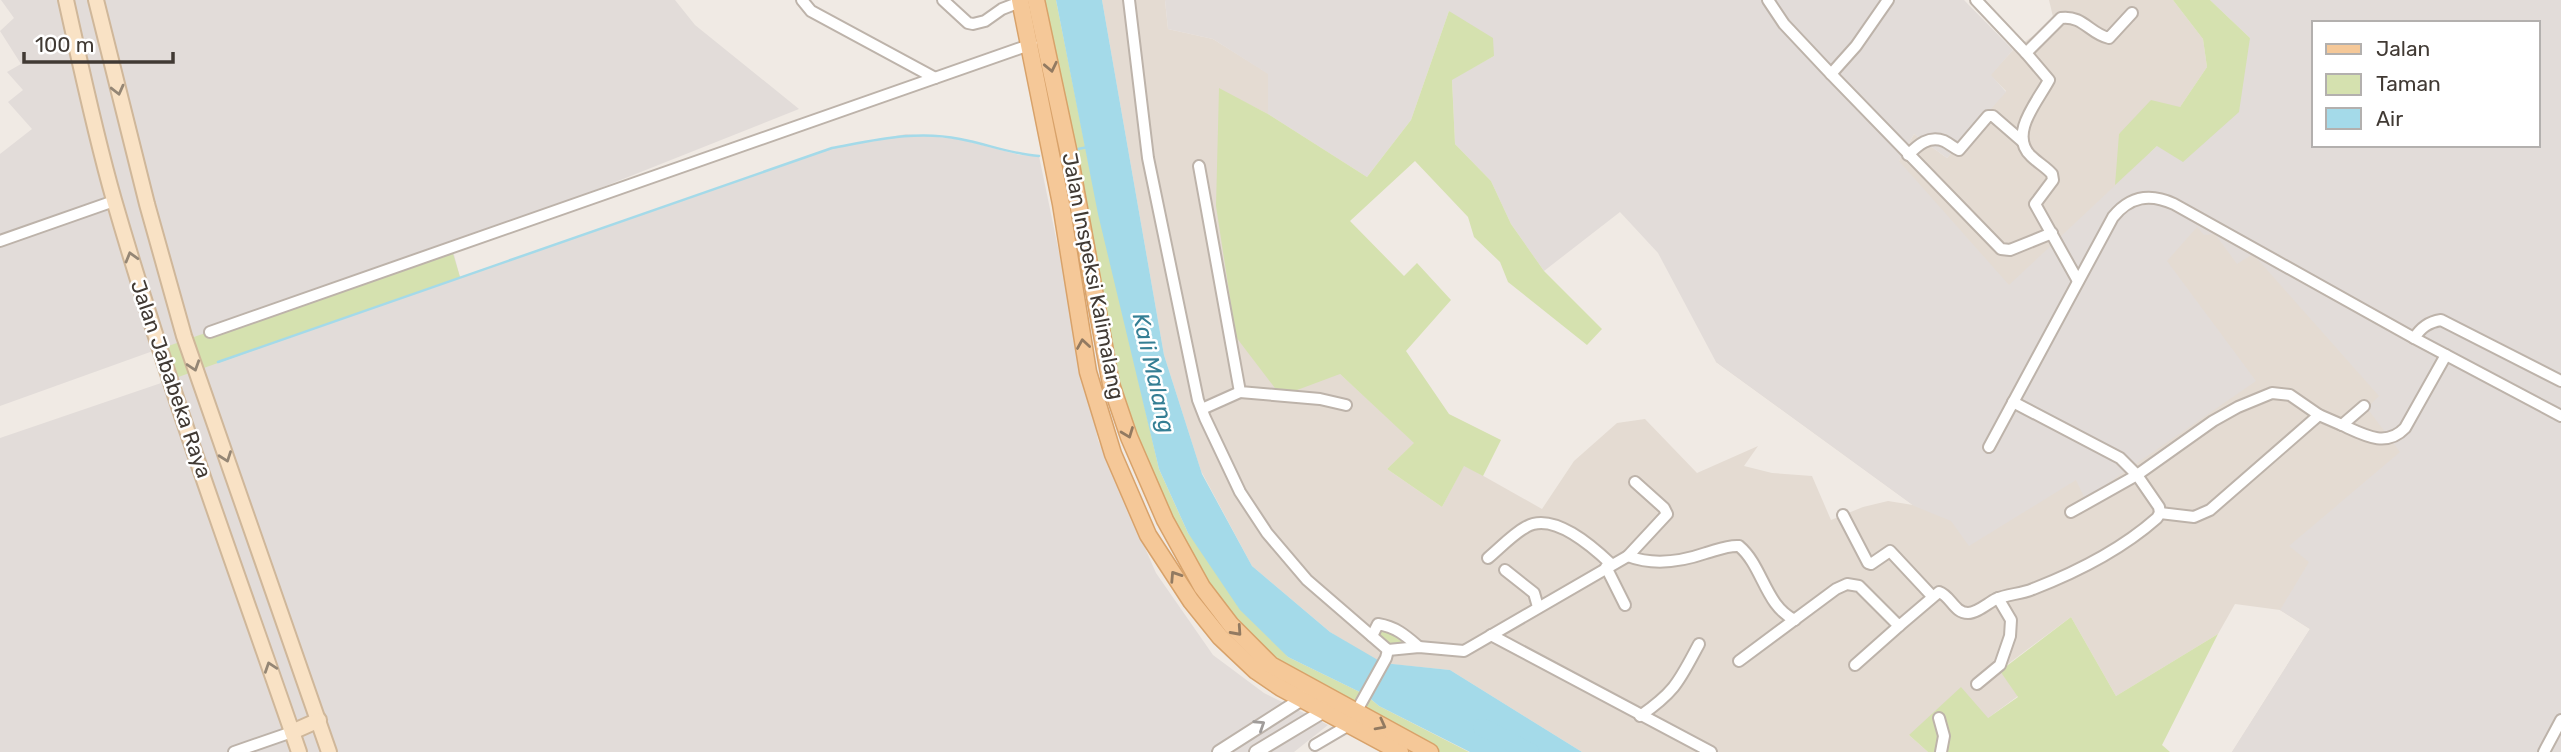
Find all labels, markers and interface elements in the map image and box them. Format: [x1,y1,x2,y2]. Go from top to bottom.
scale bar [24,21,173,65]
legend [2312,21,2540,147]
text: 100 m [35,32,94,57]
text: Jalan [2376,36,2430,61]
one-way arrow [1042,61,1057,73]
text: Taman [2376,71,2441,96]
one-way arrow [110,84,124,96]
text: Air [2376,106,2403,131]
street label: Jalan Inspeksi Kalimalang [1057,150,1130,401]
one-way arrow [124,251,139,263]
street label: Jalan Jababeka Raya [126,277,217,481]
water label: Kali Malang [1127,310,1181,436]
one-way arrow [1076,338,1091,350]
one-way arrow [186,359,200,371]
one-way arrow [1120,426,1134,438]
one-way arrow [218,451,232,463]
one-way arrow [1170,571,1183,584]
one-way arrow [1229,623,1241,636]
one-way arrow [264,662,278,674]
one-way arrow [1373,717,1386,731]
one-way arrow [1253,721,1266,734]

